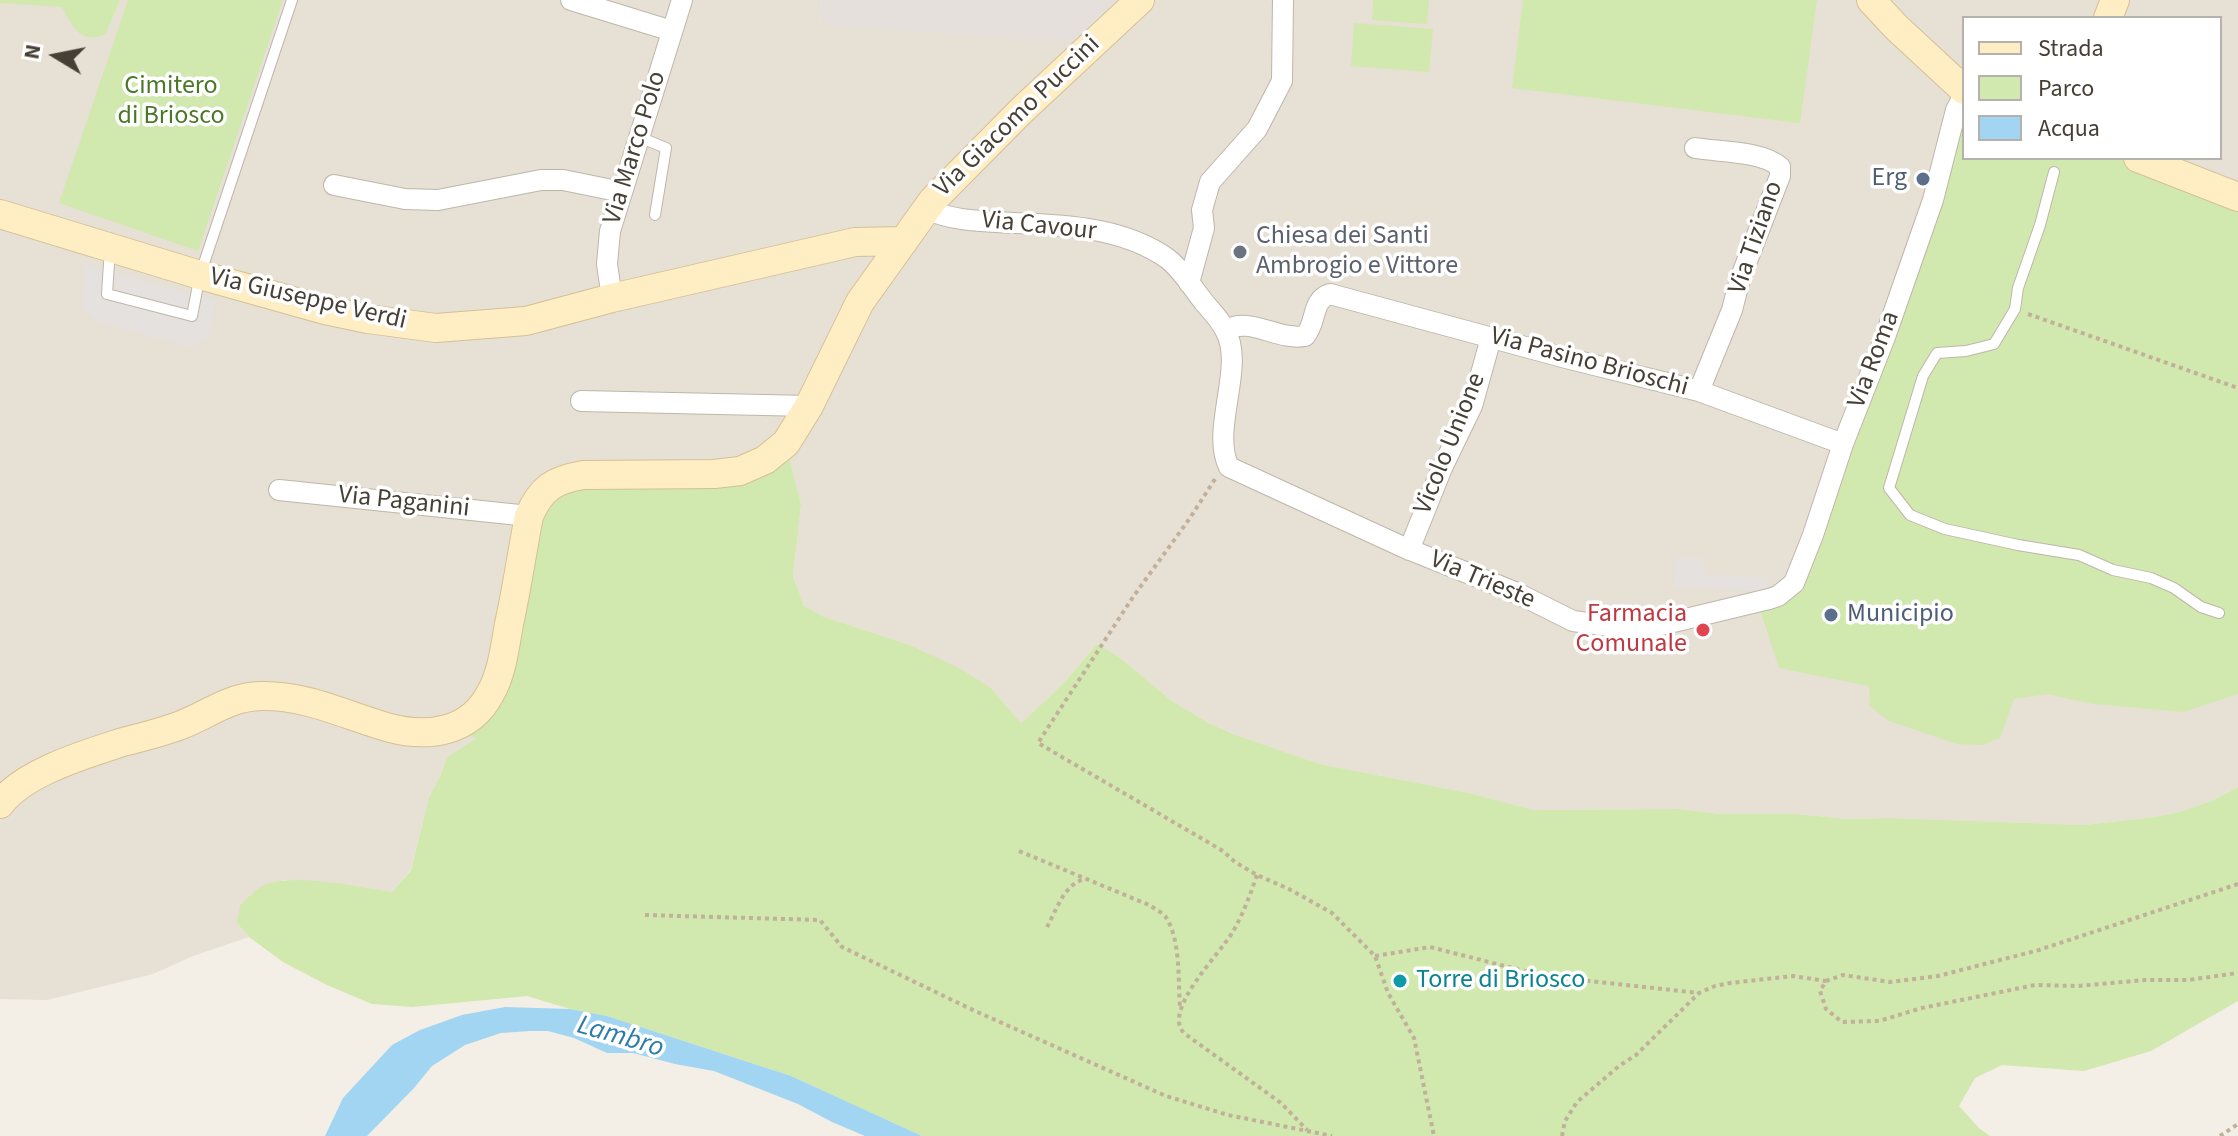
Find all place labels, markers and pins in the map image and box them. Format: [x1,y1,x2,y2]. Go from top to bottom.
place label: Erg [1871,163,1907,195]
marker: Erg [1914,170,1932,188]
place label: Chiesa dei Santi Ambrogio e Vittore [1256,221,1458,282]
marker: Chiesa dei Santi Ambrogio e Vittore [1231,243,1249,261]
place label: Farmacia Comunale [1576,599,1687,660]
place label: Municipio [1847,599,1954,631]
marker: Municipio [1822,606,1840,624]
marker: Farmacia Comunale [1694,621,1712,639]
place label: Torre di Briosco [1416,965,1585,997]
marker: Torre di Briosco [1391,972,1409,990]

